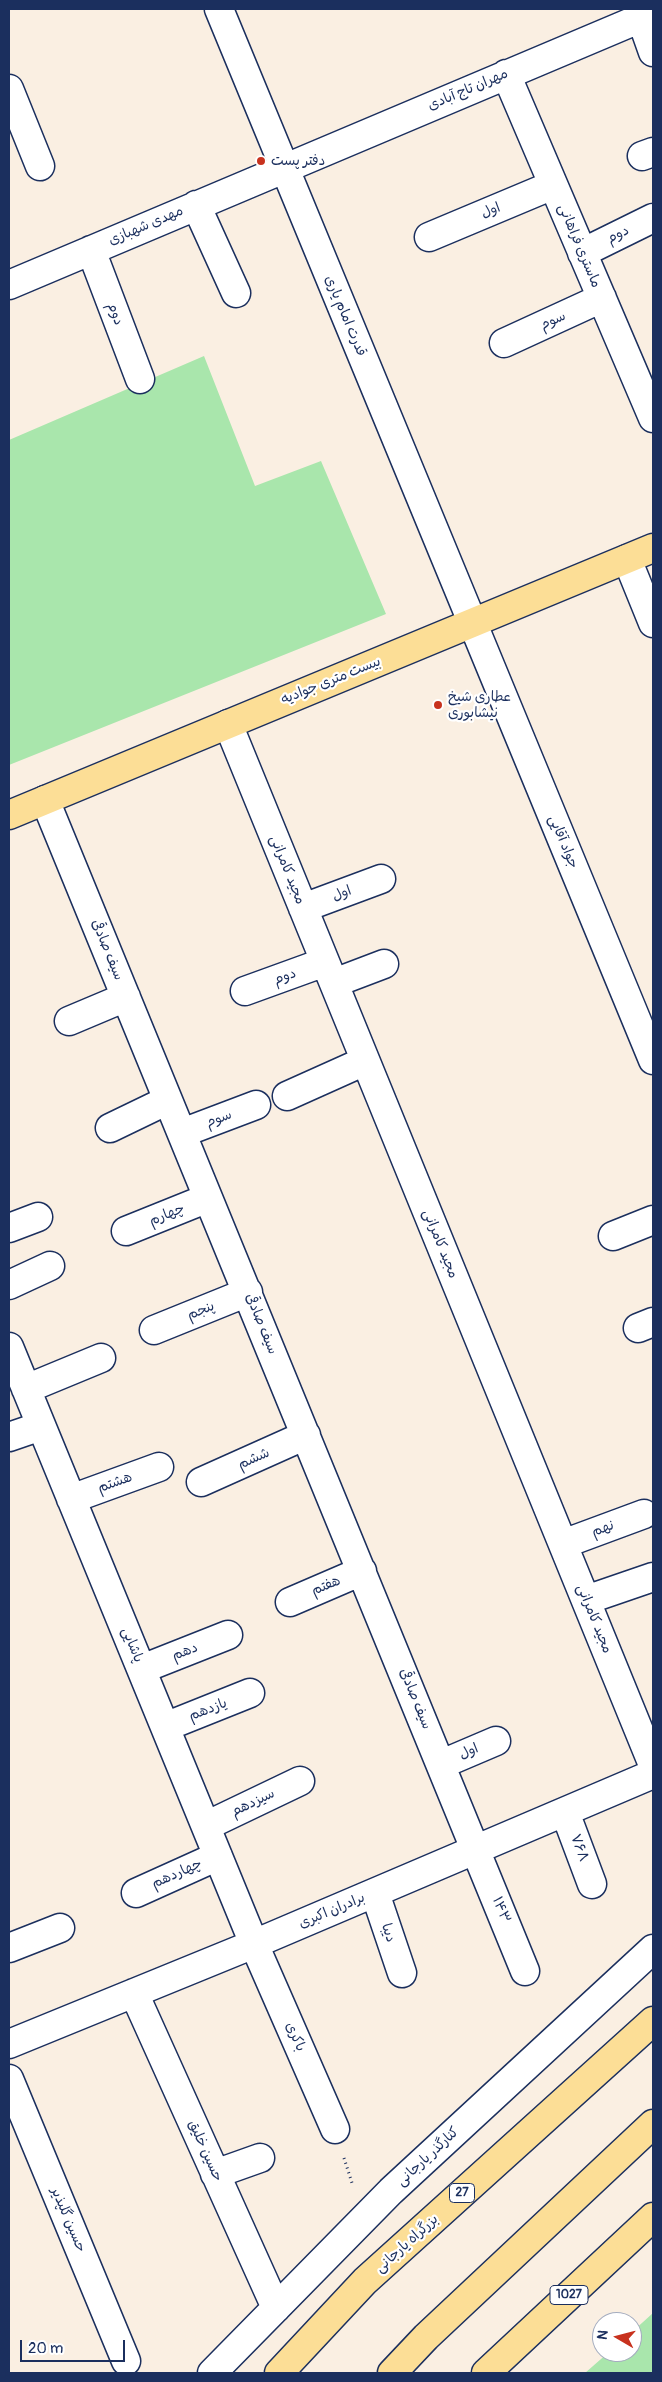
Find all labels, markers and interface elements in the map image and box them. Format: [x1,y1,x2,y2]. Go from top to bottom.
street label: مهران تاج آبادی [425,66,511,114]
place label: دفتر پست [271,153,325,169]
marker: دفتر پست [255,155,267,167]
street label: اول [479,200,503,222]
street label: ماستری فراهانی [554,202,604,290]
street label: مهدی شهبازی [106,203,186,249]
street label: دوم [604,222,632,248]
street label: قدرت امام یاری [320,273,370,359]
street label: دوم [103,300,127,328]
street label: سوم [537,308,569,334]
street label: بیست متری جوادیه [279,653,383,709]
place label: عطاری شیخ نیشابوری [448,689,511,722]
marker: عطاری شیخ نیشابوری [432,699,444,711]
street label: جواد آقایی [544,813,582,871]
street label: مجید کامرانی [266,833,308,907]
street label: اول [330,883,354,905]
street label: سیف صادقی [87,917,127,983]
street label: دوم [271,965,299,989]
street label: سوم [204,1106,234,1132]
street label: چهارم [147,1200,187,1230]
street label: مجید کامرانی [419,1207,461,1281]
street label: سیف صادقی [241,1291,281,1357]
street label: پنجم [185,1298,217,1324]
street label: ششم [235,1445,273,1473]
street label: هشتم [95,1469,135,1497]
street label: نهم [589,1517,617,1541]
street label: هفتم [309,1572,343,1600]
street label: مجید کامرانی [573,1582,615,1656]
street label: پاشایی [117,1625,147,1665]
street label: دهم [170,1639,200,1665]
street label: سیف صادقی [395,1666,435,1732]
street label: یازدهم [186,1695,230,1725]
street label: اول [457,1740,481,1764]
street label: سیزدهم [228,1785,278,1821]
street label: ۷۶۸ [566,1832,592,1864]
street label: چهاردهم [149,1855,205,1893]
street label: برادران اکبری [296,1890,368,1932]
street label: ۱۴۳ [488,1894,514,1926]
street label: دیبا [377,1921,399,1945]
street label: باکری [281,2020,309,2054]
street label: حسین خلیق [184,2118,226,2184]
street label: کنارگذر یارجانی [393,2124,463,2190]
road number: 27 [450,2184,474,2202]
street label: حسین گلپذیر [47,2185,89,2255]
street label: بزرگراه یارجانی [372,2211,442,2277]
road number: 1027 [550,2286,588,2304]
north arrow [592,2312,642,2362]
text: N [594,2329,612,2341]
scale bar [22,2330,128,2362]
text: 20 m [28,2339,63,2358]

